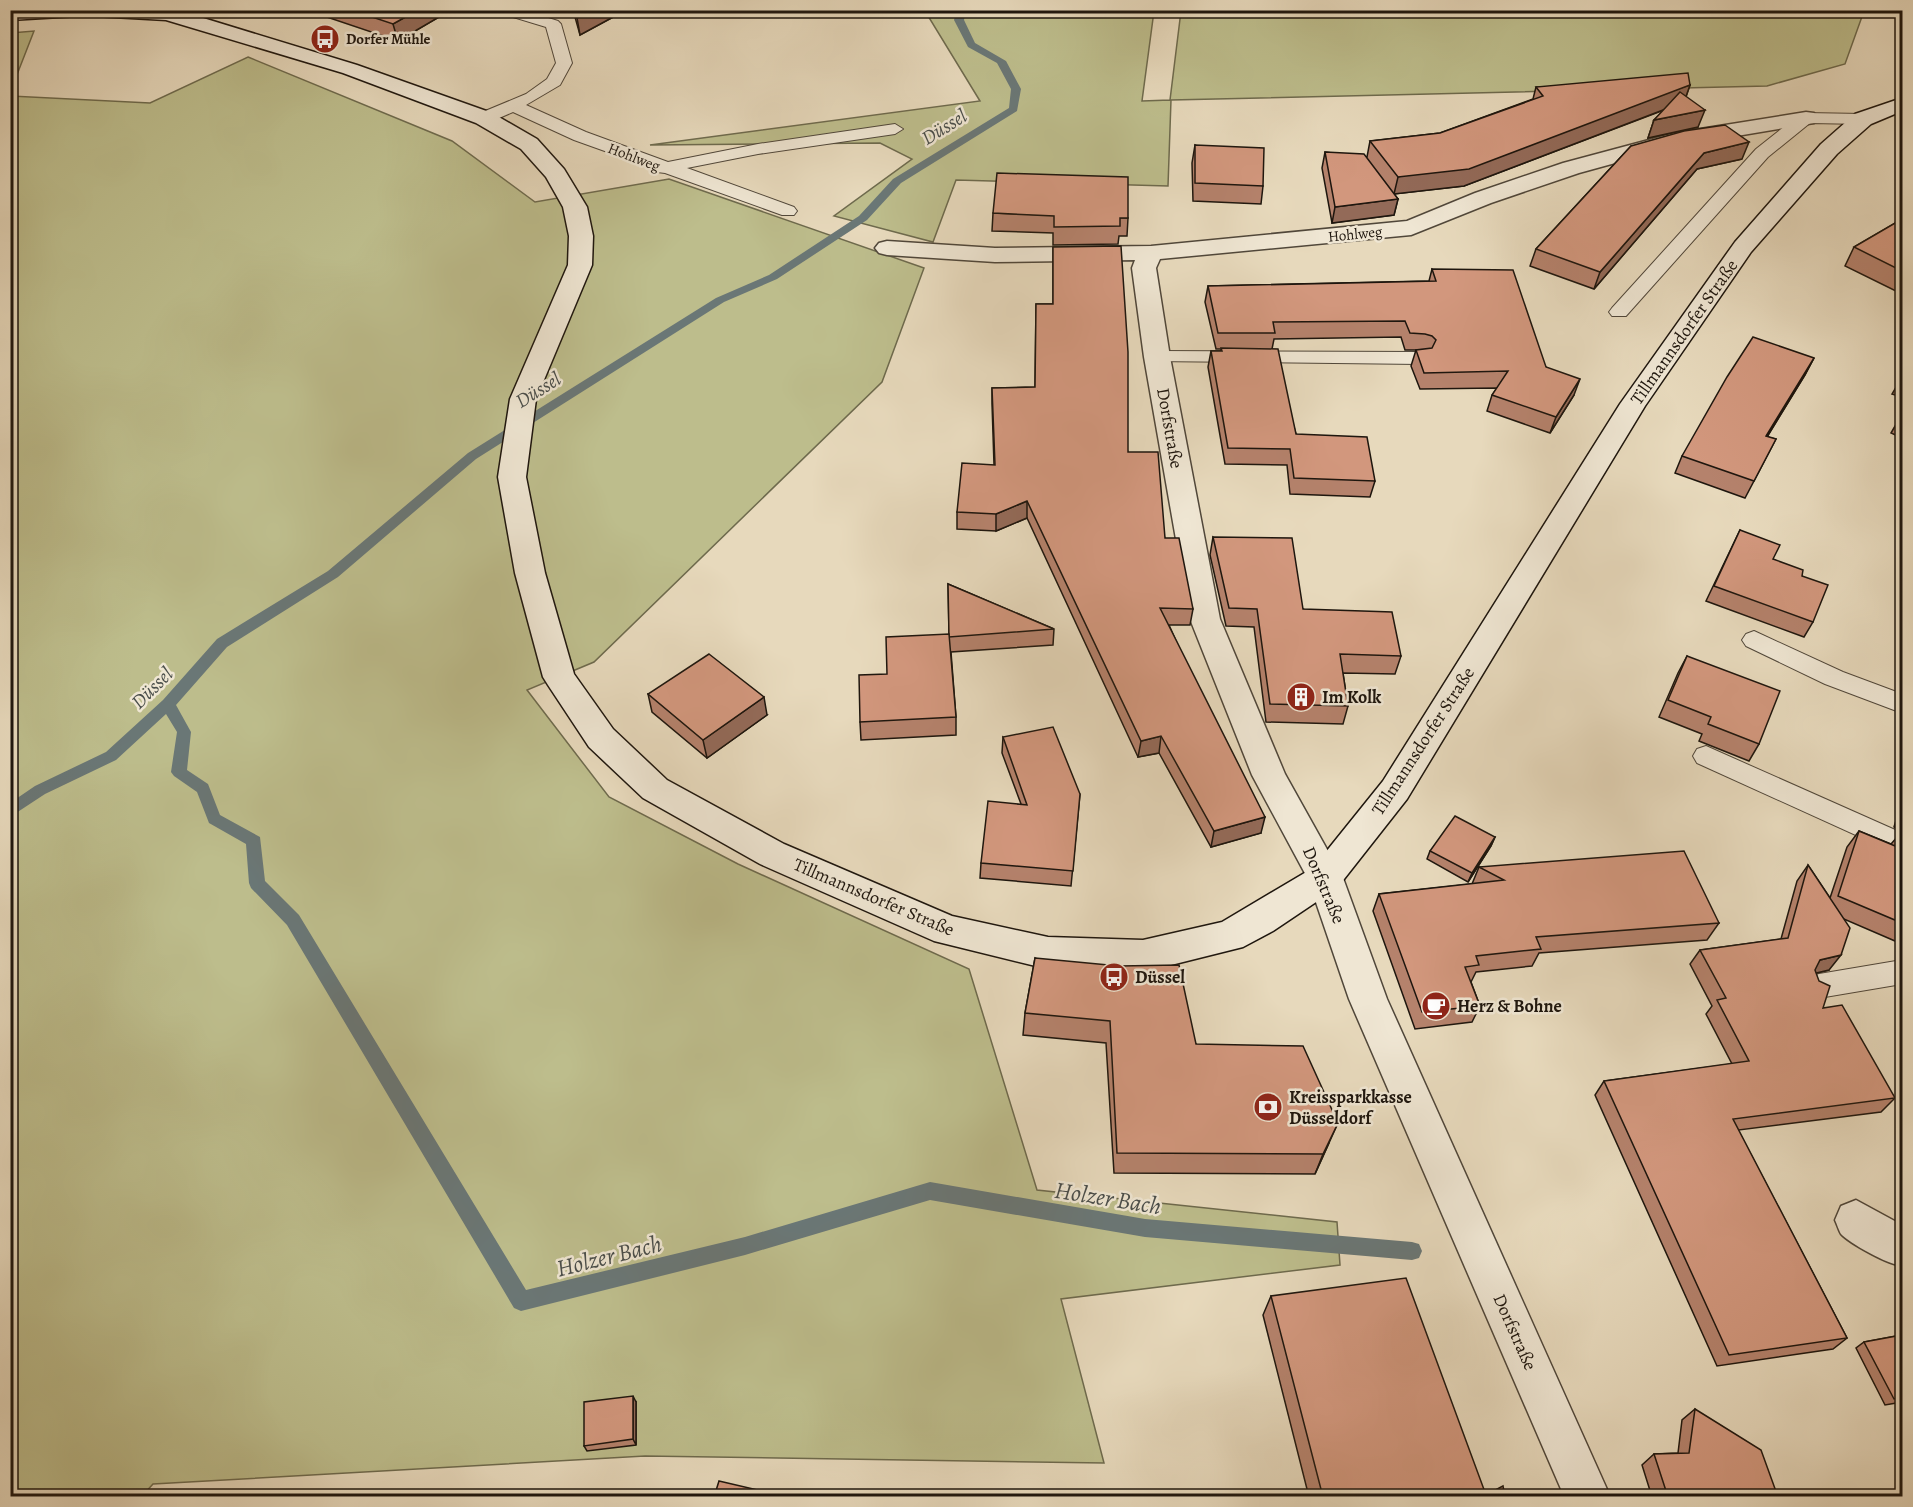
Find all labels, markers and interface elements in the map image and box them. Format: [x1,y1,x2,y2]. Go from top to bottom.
bus stop icon: Dorfer Mühle [309,23,341,55]
place label: Dorfer Mühle [346,29,431,49]
water label: Düssel [916,103,972,151]
street label: Hohlweg [605,138,664,176]
street label: Hohlweg [1327,221,1384,247]
street label: Tillmannsdorfer Straße [1625,254,1743,410]
water label: Düssel [510,366,566,414]
street label: Dorfstraße [1151,386,1189,470]
water label: Düssel [125,661,179,715]
street label: Tillmannsdorfer Straße [1366,662,1480,820]
building icon: Im Kolk [1285,681,1317,713]
place label: Im Kolk [1322,685,1382,709]
street label: Dorfstraße [1297,843,1351,927]
street label: Tillmannsdorfer Straße [790,852,958,942]
bus stop icon: Düssel [1098,961,1130,993]
place label: Düssel [1135,965,1185,989]
cafe icon: Herz & Bohne [1420,990,1452,1022]
place label: Herz & Bohne [1457,994,1562,1018]
place label: Kreissparkkasse Düsseldorf [1289,1085,1412,1130]
bank icon: Kreissparkkasse Düsseldorf [1252,1091,1284,1123]
water label: Holzer Bach [1052,1174,1164,1222]
water label: Holzer Bach [553,1227,665,1285]
street label: Dorfstraße [1487,1290,1543,1374]

